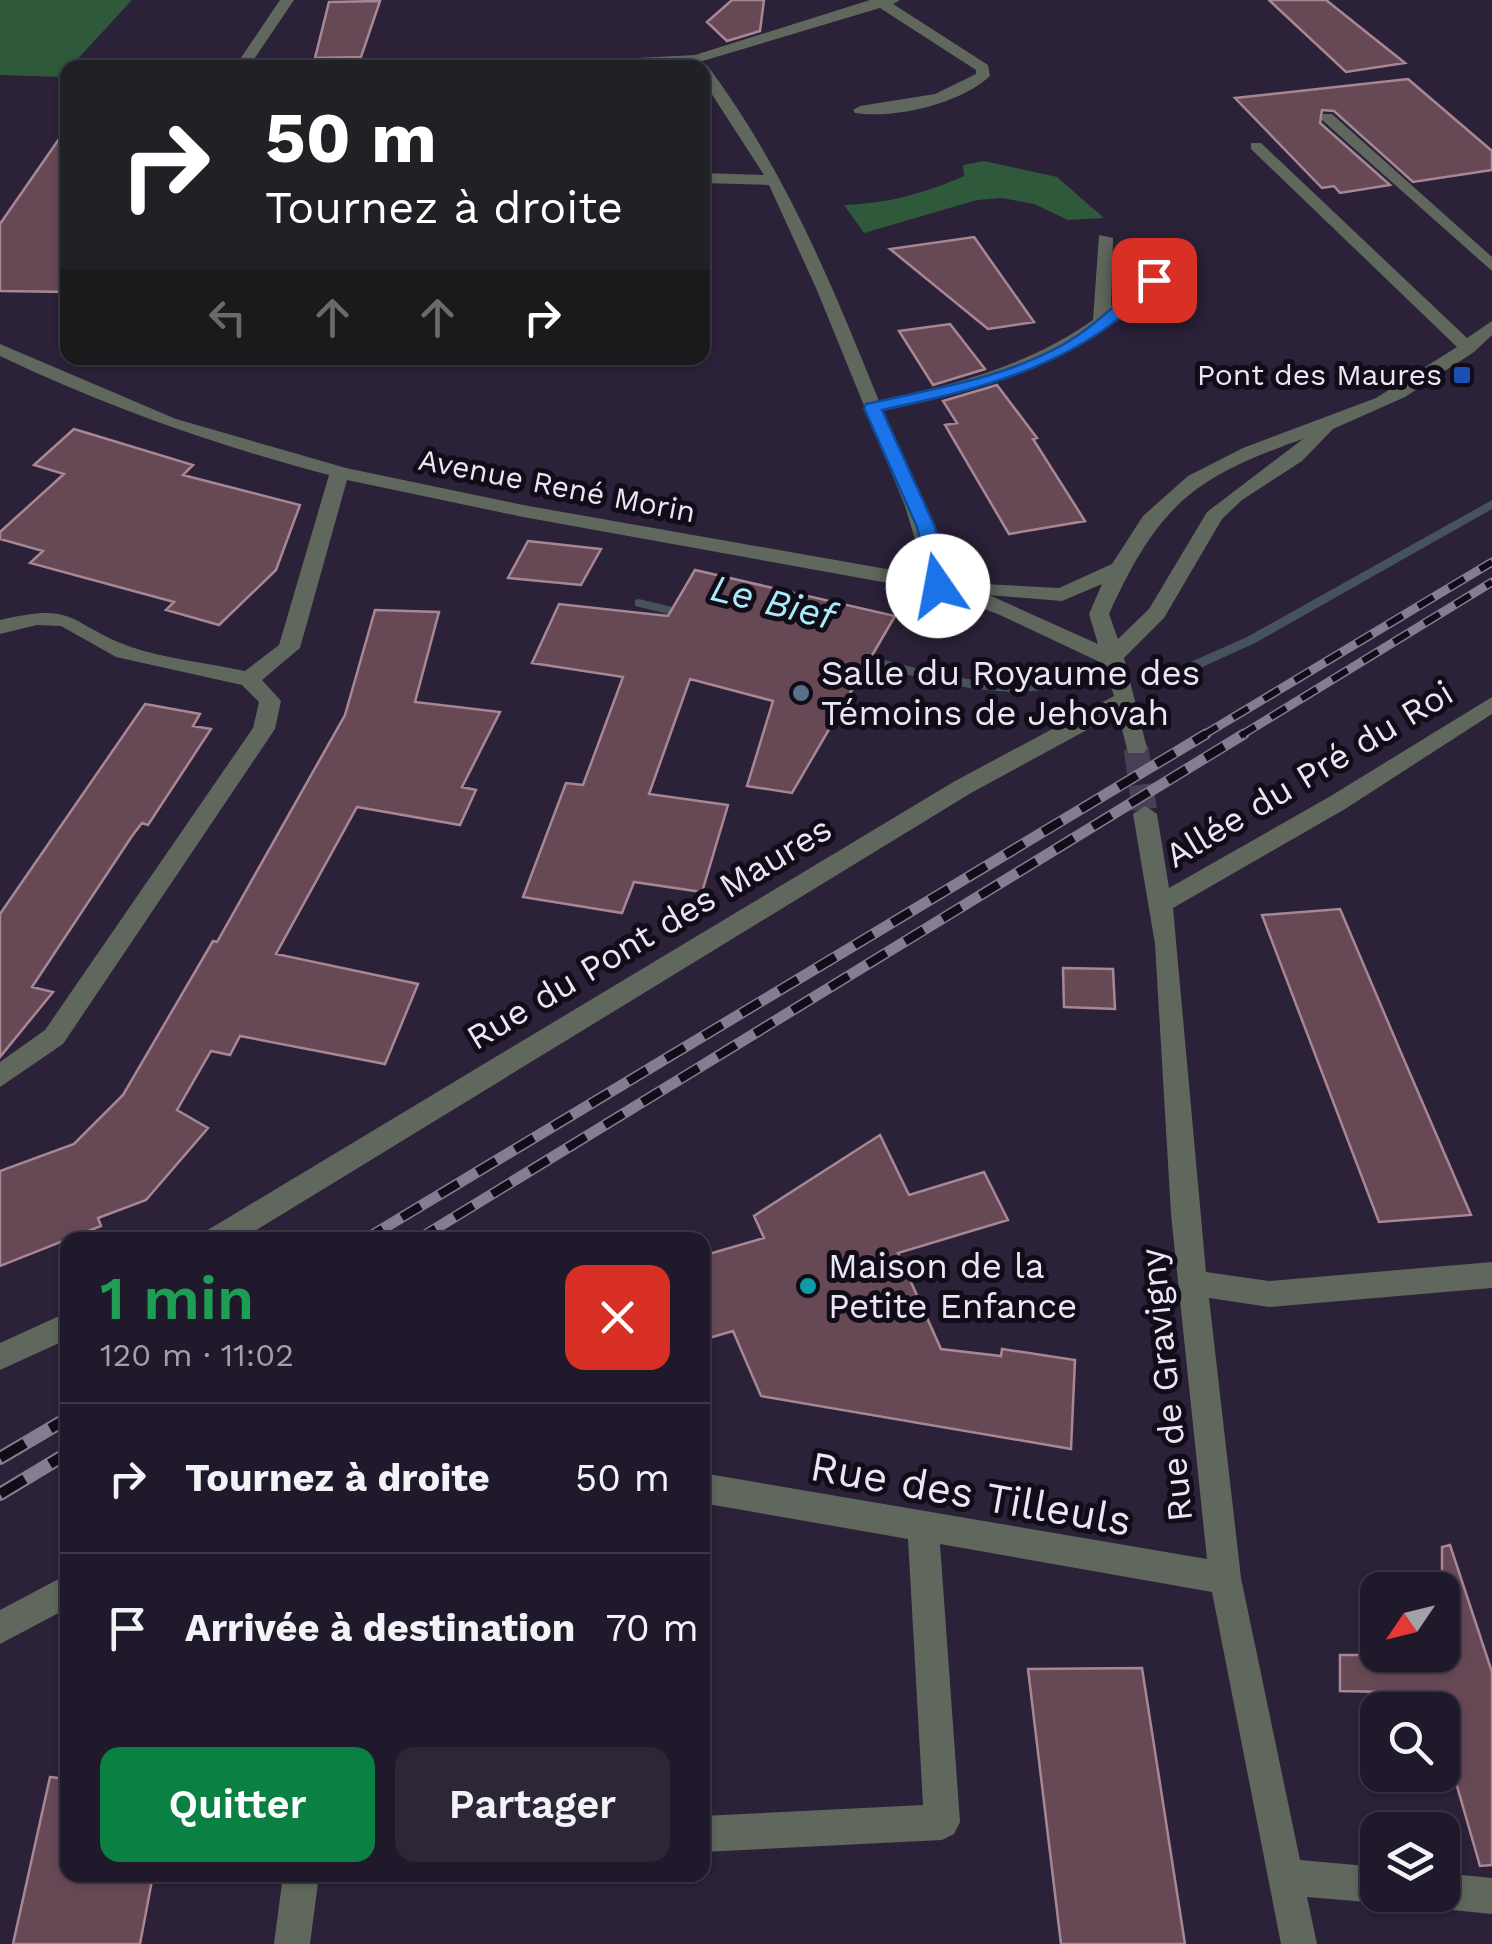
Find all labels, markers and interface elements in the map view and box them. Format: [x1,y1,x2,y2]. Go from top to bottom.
text: 50 m [265,97,437,179]
icon: right [100,100,230,230]
text: Tournez à droite [265,181,623,234]
pin [1112,238,1197,323]
icon: arrive [1127,253,1182,308]
icon: left [200,290,255,345]
icon: ahead [305,290,360,345]
icon: ahead [410,290,465,345]
icon: right [515,290,570,345]
place label: Pont des Maures [1197,357,1442,392]
marker: Pont des Maures [1451,364,1473,386]
street label: Avenue René Morin [416,441,699,530]
position arrow [886,534,990,638]
water label: Le Bief [706,565,843,639]
place label: Salle du Royaume des Témoins de Jehovah [821,652,1200,734]
street label: Allée du Pré du Roi [1158,672,1460,876]
marker: Salle du Royaume des Témoins de Jehovah [790,682,812,704]
street label: Rue du Pont des Maures [459,807,839,1059]
place label: Maison de la Petite Enfance [828,1245,1077,1327]
street label: Rue de Gravigny [1131,1246,1201,1524]
text: 1 min [100,1263,254,1334]
button: close [565,1265,670,1370]
marker: Maison de la Petite Enfance [797,1275,819,1297]
text: 120 m · 11:02 [100,1336,294,1374]
street label: Rue des Tilleuls [807,1441,1135,1546]
icon: right [100,1451,155,1506]
text: Tournez à droite [185,1456,490,1500]
text: 50 m [575,1456,670,1500]
north arrow [1360,1572,1460,1672]
map controls [1360,1572,1460,1912]
icon: arrive [100,1601,155,1656]
text: Arrivée à destination [185,1606,575,1650]
text: 70 m [605,1606,699,1650]
button: search [1360,1692,1460,1792]
button: Quitter [100,1747,375,1862]
button: Partager [395,1747,670,1862]
button: layers [1360,1812,1460,1912]

